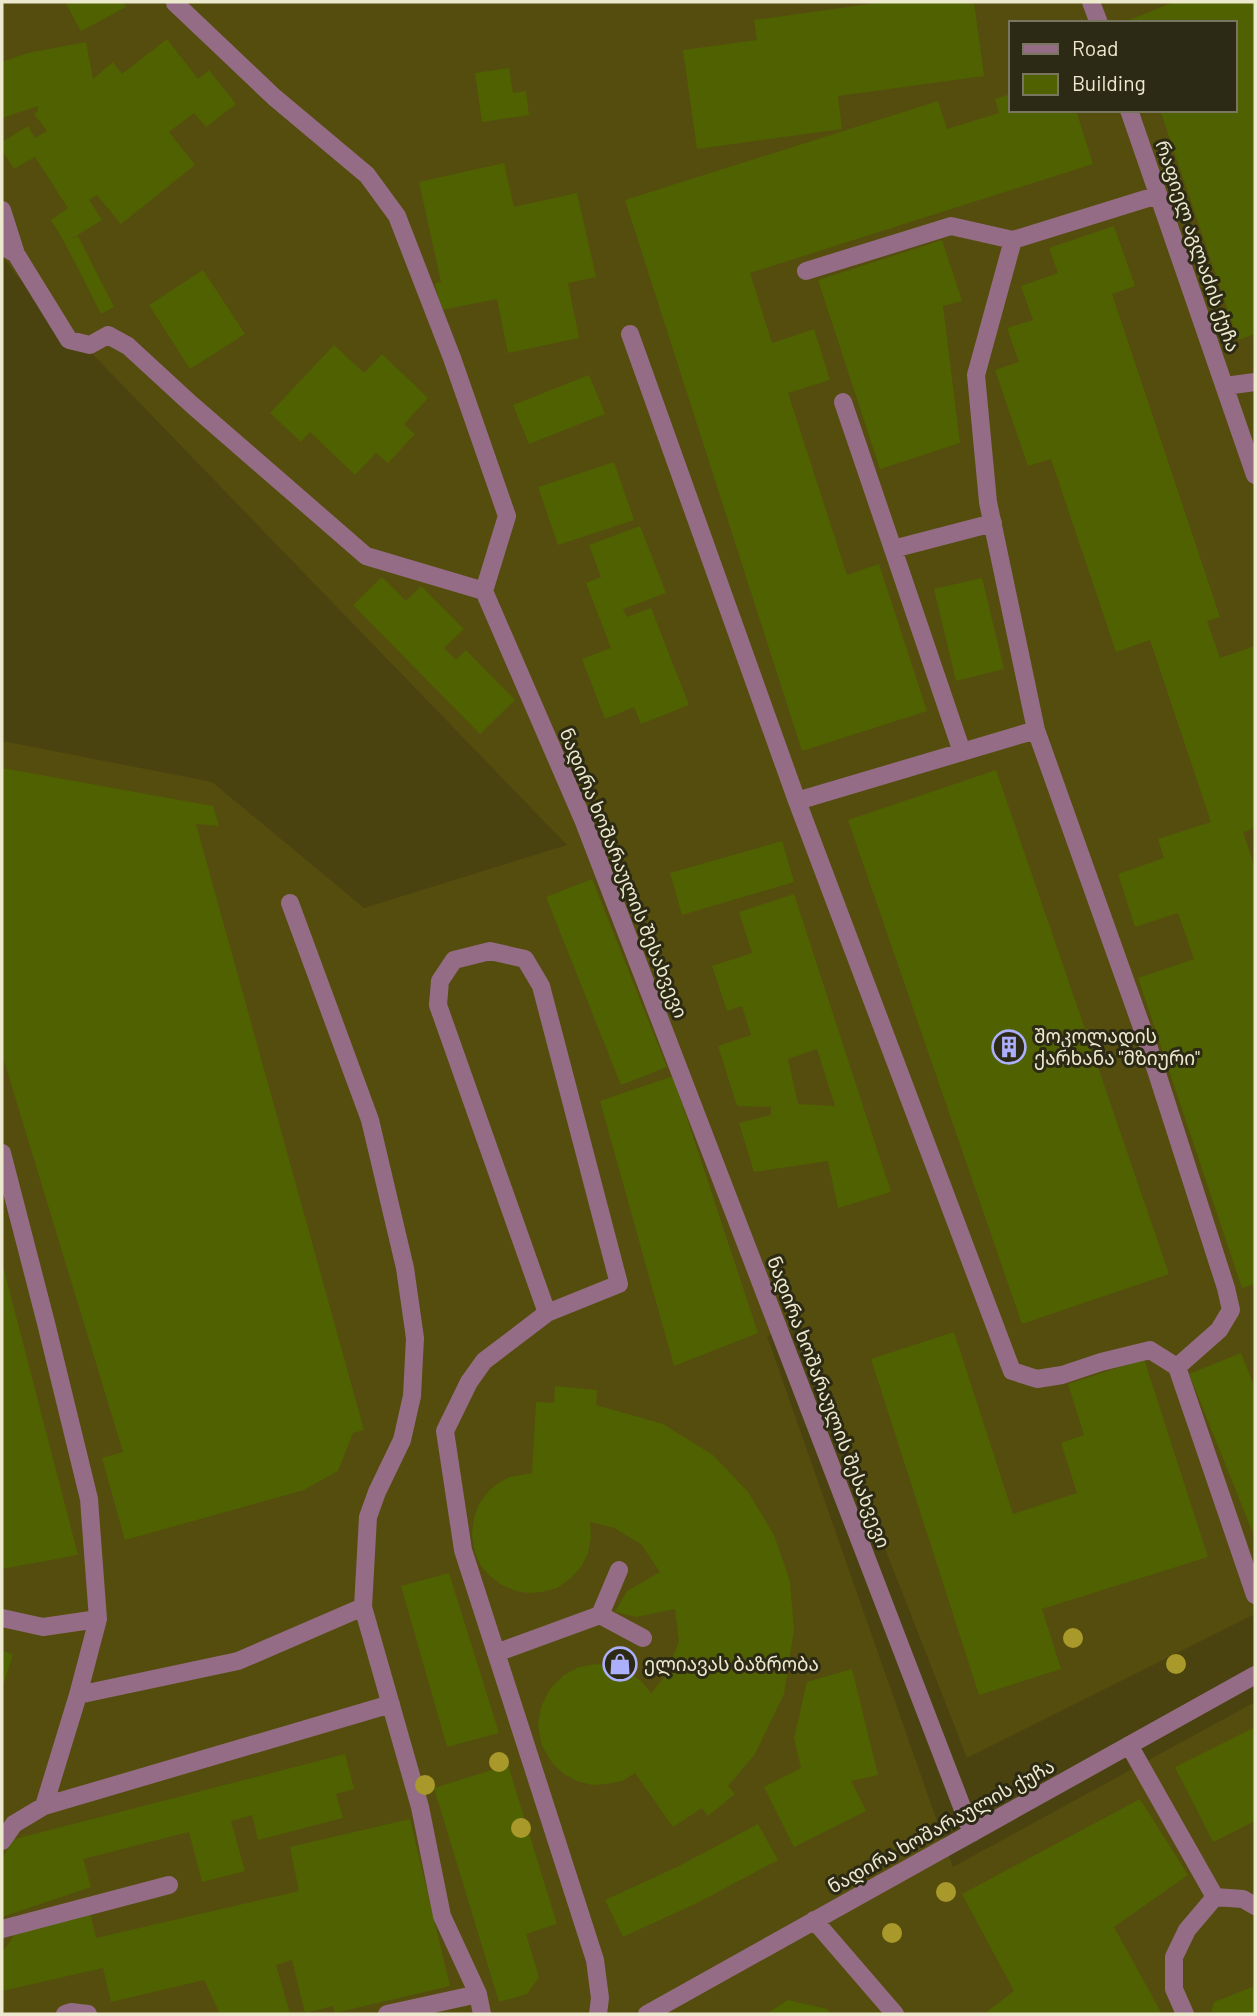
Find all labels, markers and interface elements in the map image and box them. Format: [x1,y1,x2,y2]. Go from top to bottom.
legend [1009,21,1236,112]
text: Road [1072,35,1118,60]
text: Building [1072,70,1146,95]
street label: რაფიელ აგლაძის ქუჩა [1150,137,1246,355]
street label: ნადირა ხოშარაულის შესახვევი [554,724,693,1022]
place label: შოკოლადის ქარხანა "მზიური" [1034,1024,1200,1070]
building icon: შოკოლადის ქარხანა "მზიური" [990,1028,1028,1066]
street label: ნადირა ხოშარაულის შესახვევი [761,1253,896,1552]
shop icon: ელიავას ბაზრობა [601,1645,639,1683]
place label: ელიავას ბაზრობა [644,1652,819,1677]
street label: ნადირა ხოშარაულის ქუჩა [823,1754,1059,1899]

